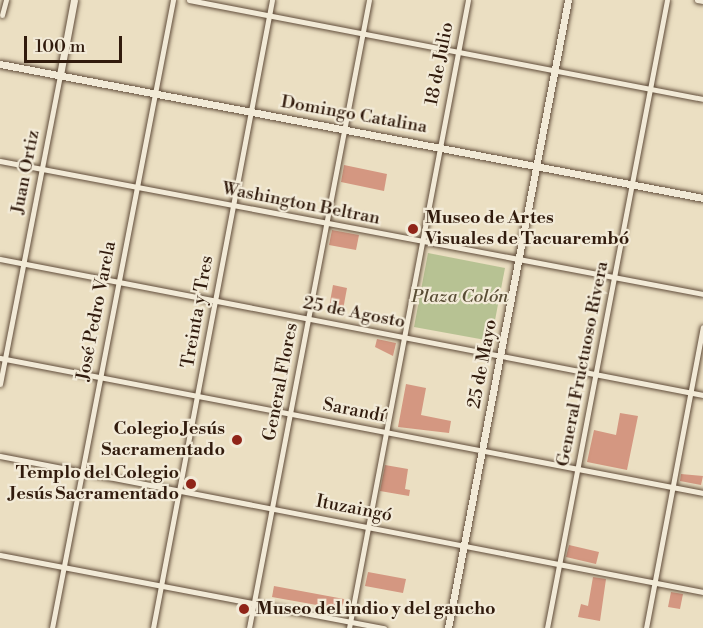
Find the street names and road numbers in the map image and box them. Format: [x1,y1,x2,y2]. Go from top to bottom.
street label: 18 de Julio [421,20,459,108]
street label: Domingo Catalina [279,92,429,138]
street label: Juan Ortiz [7,128,45,216]
street label: Washington Beltran [220,178,382,230]
street label: José Pedro Varela [73,239,121,383]
street label: Treinta y Tres [177,254,219,370]
street label: General Fructuoso Rivera [552,260,614,468]
street label: 25 de Agosto [301,293,407,333]
street label: 25 de Mayo [464,318,502,410]
street label: General Flores [259,321,303,443]
street label: Sarandí [321,394,387,428]
street label: Ituzaingó [314,491,394,527]

